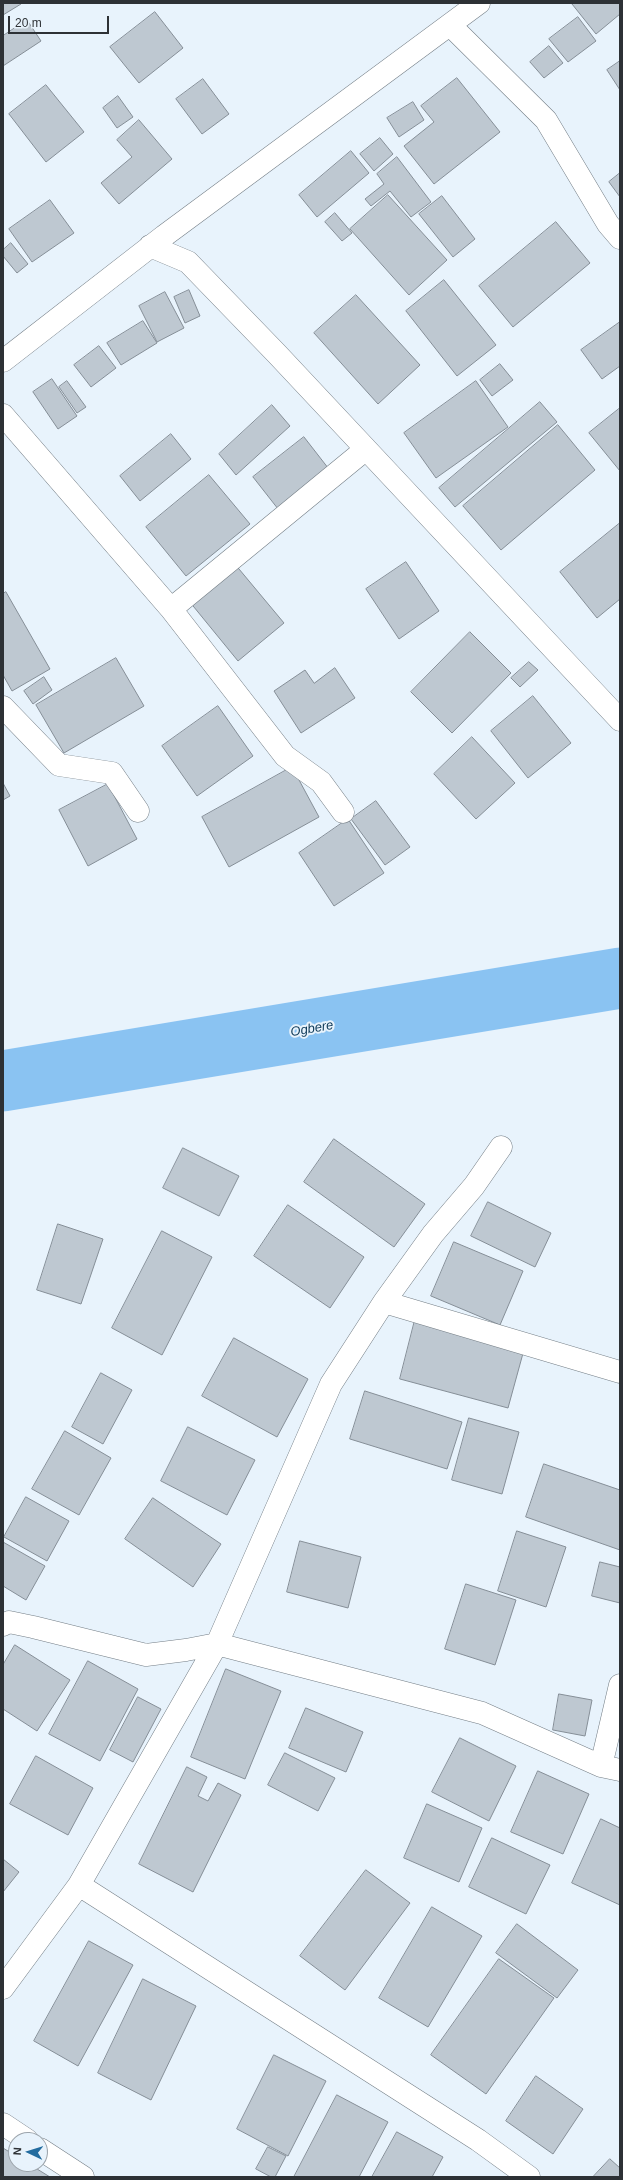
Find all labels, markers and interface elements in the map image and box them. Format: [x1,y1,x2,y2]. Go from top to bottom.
scale bar [10,8,111,34]
text: 20 m [15,16,42,30]
water label: Ogbere [289,1018,335,1040]
north arrow [8,2132,48,2172]
text: N [11,2147,23,2156]

